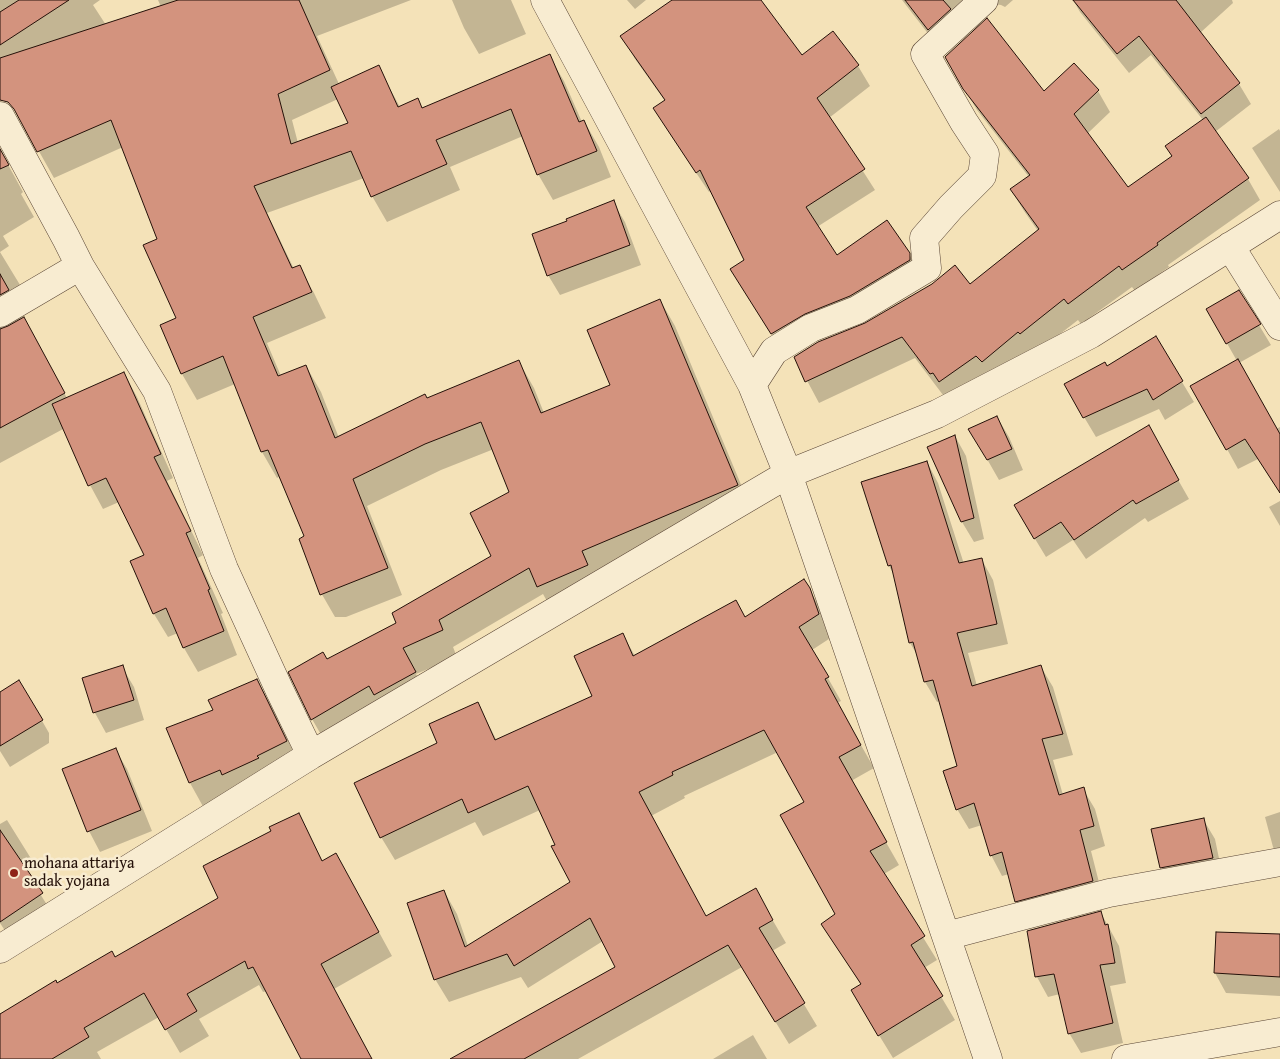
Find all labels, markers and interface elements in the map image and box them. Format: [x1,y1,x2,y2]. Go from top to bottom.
place label: mohana attariya sadak yojana [24,854,135,892]
marker: mohana attariya sadak yojana [8,867,20,879]

